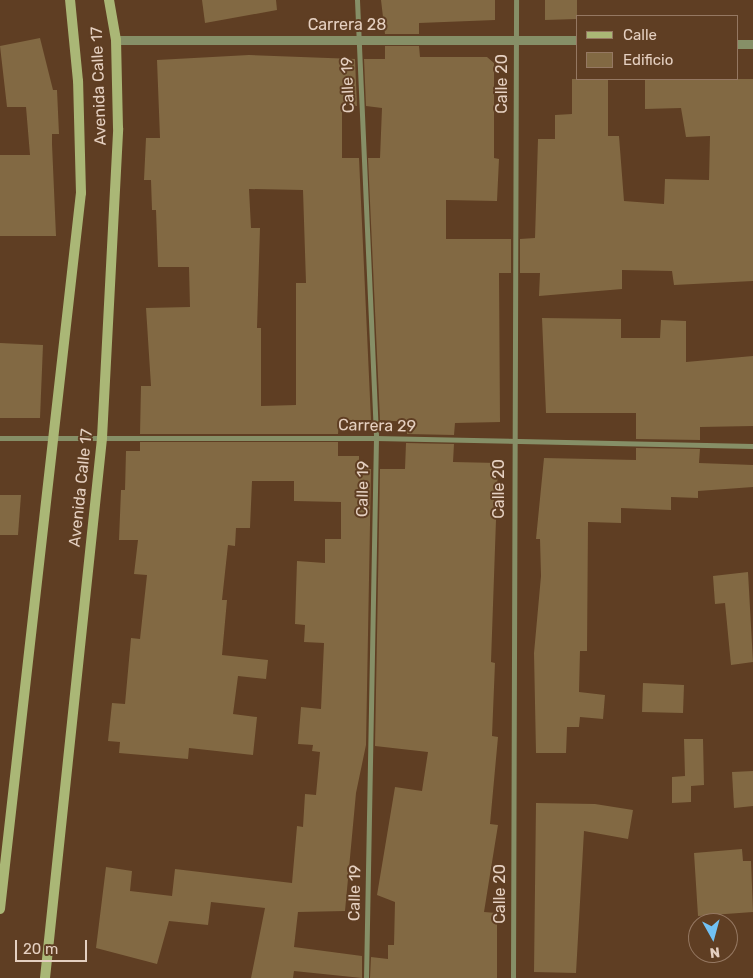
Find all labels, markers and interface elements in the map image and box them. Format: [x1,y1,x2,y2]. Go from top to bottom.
street label: Carrera 28 [308,15,386,35]
legend [576,15,738,80]
street label: Avenida Calle 17 [87,26,111,146]
text: Calle [623,26,657,44]
text: Edificio [623,51,673,69]
street label: Calle 20 [492,54,512,114]
street label: Calle 19 [337,56,359,114]
street label: Carrera 29 [338,416,416,436]
street label: Avenida Calle 17 [65,428,97,548]
street label: Calle 20 [489,459,509,519]
street label: Calle 19 [353,461,373,517]
street label: Calle 20 [490,864,510,924]
street label: Calle 19 [345,865,365,921]
north arrow [688,913,738,963]
scale bar [18,930,90,962]
text: 20 m [23,940,58,958]
text: N [709,943,721,961]

